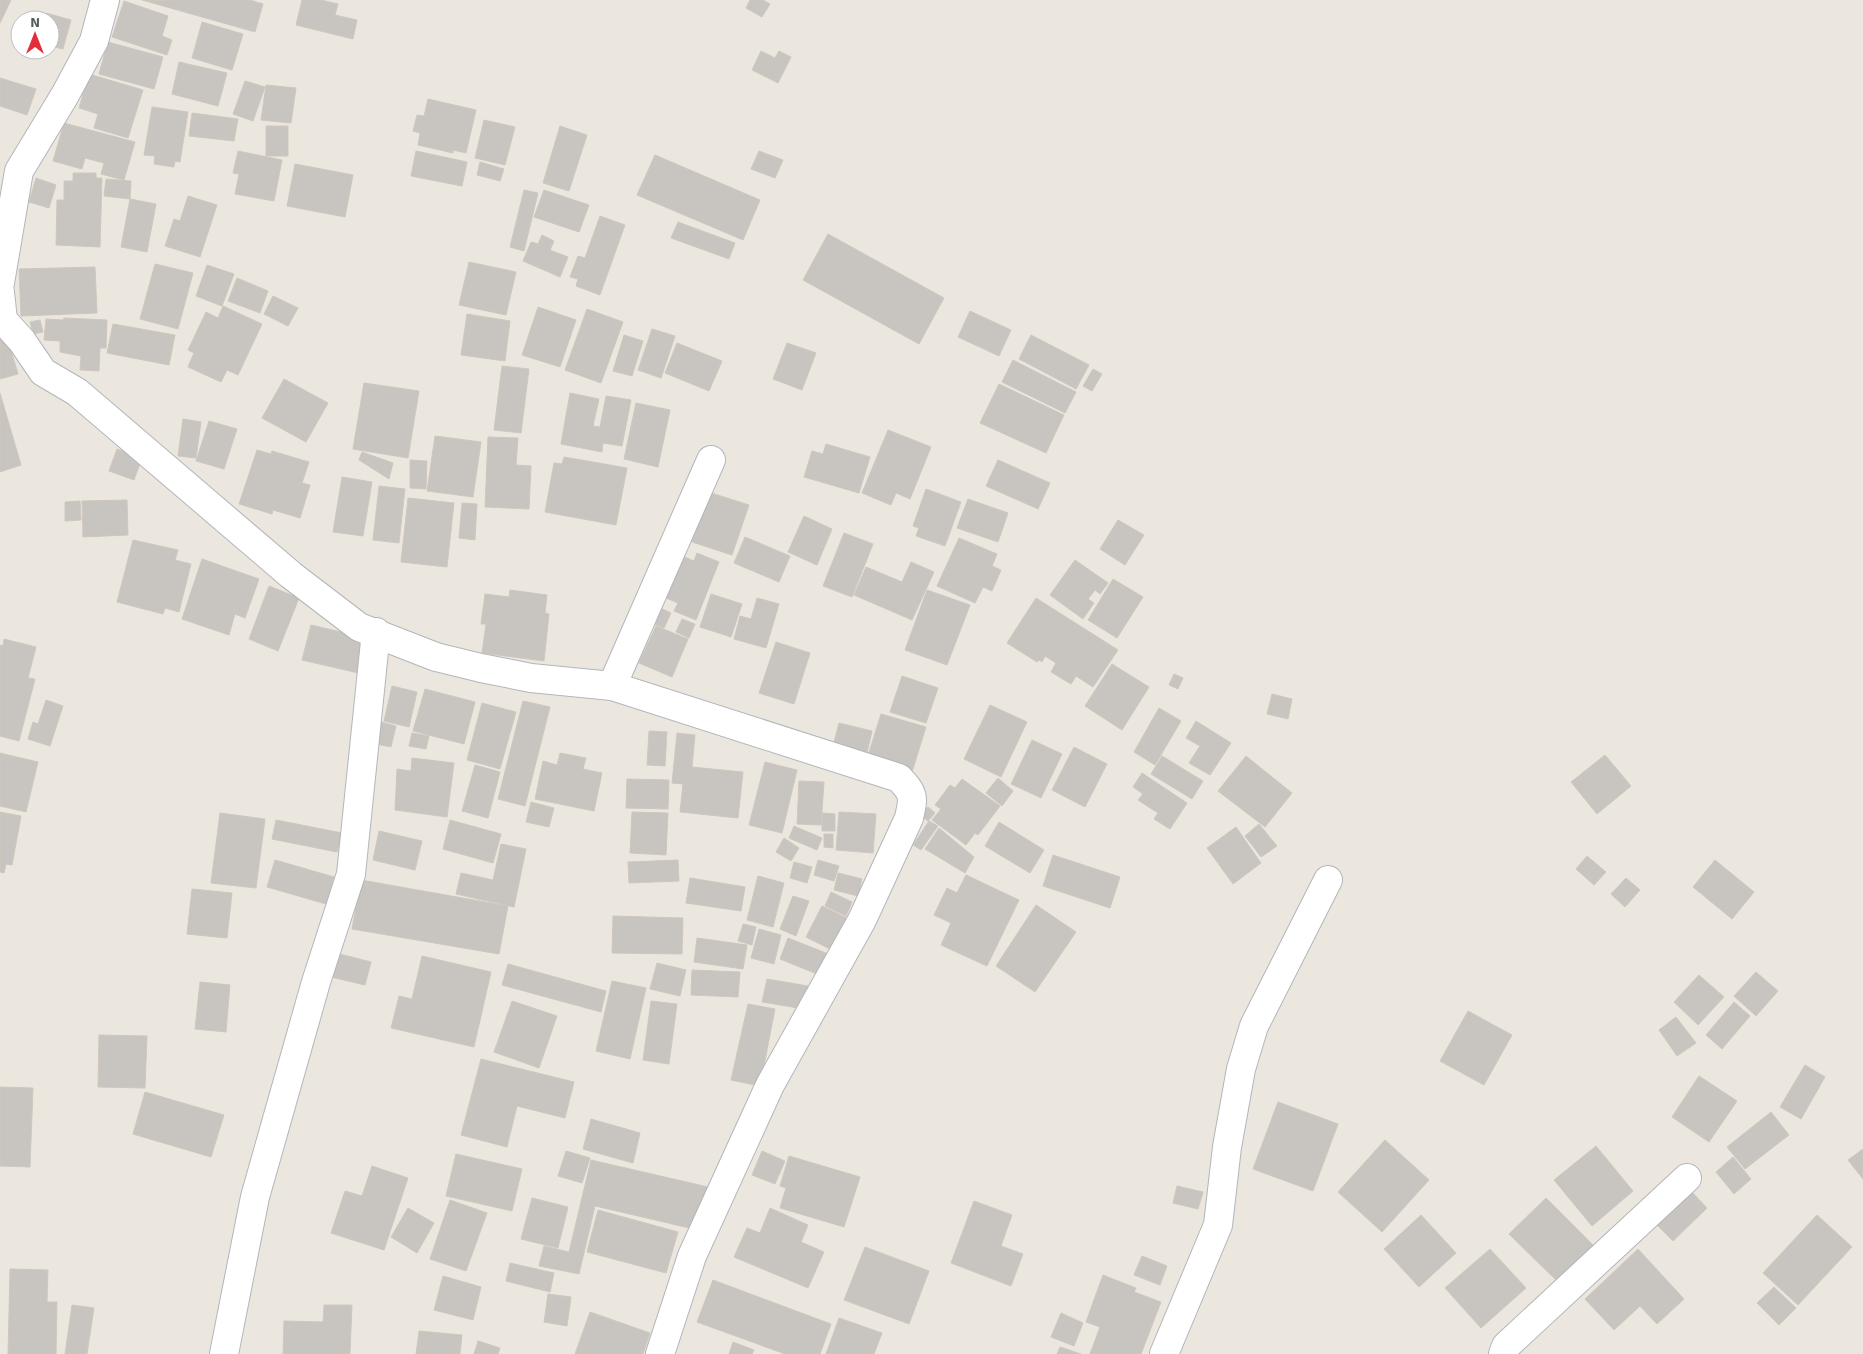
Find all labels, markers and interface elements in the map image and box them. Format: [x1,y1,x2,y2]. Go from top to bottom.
north arrow [10,10,60,60]
text: N [30,14,40,31]

